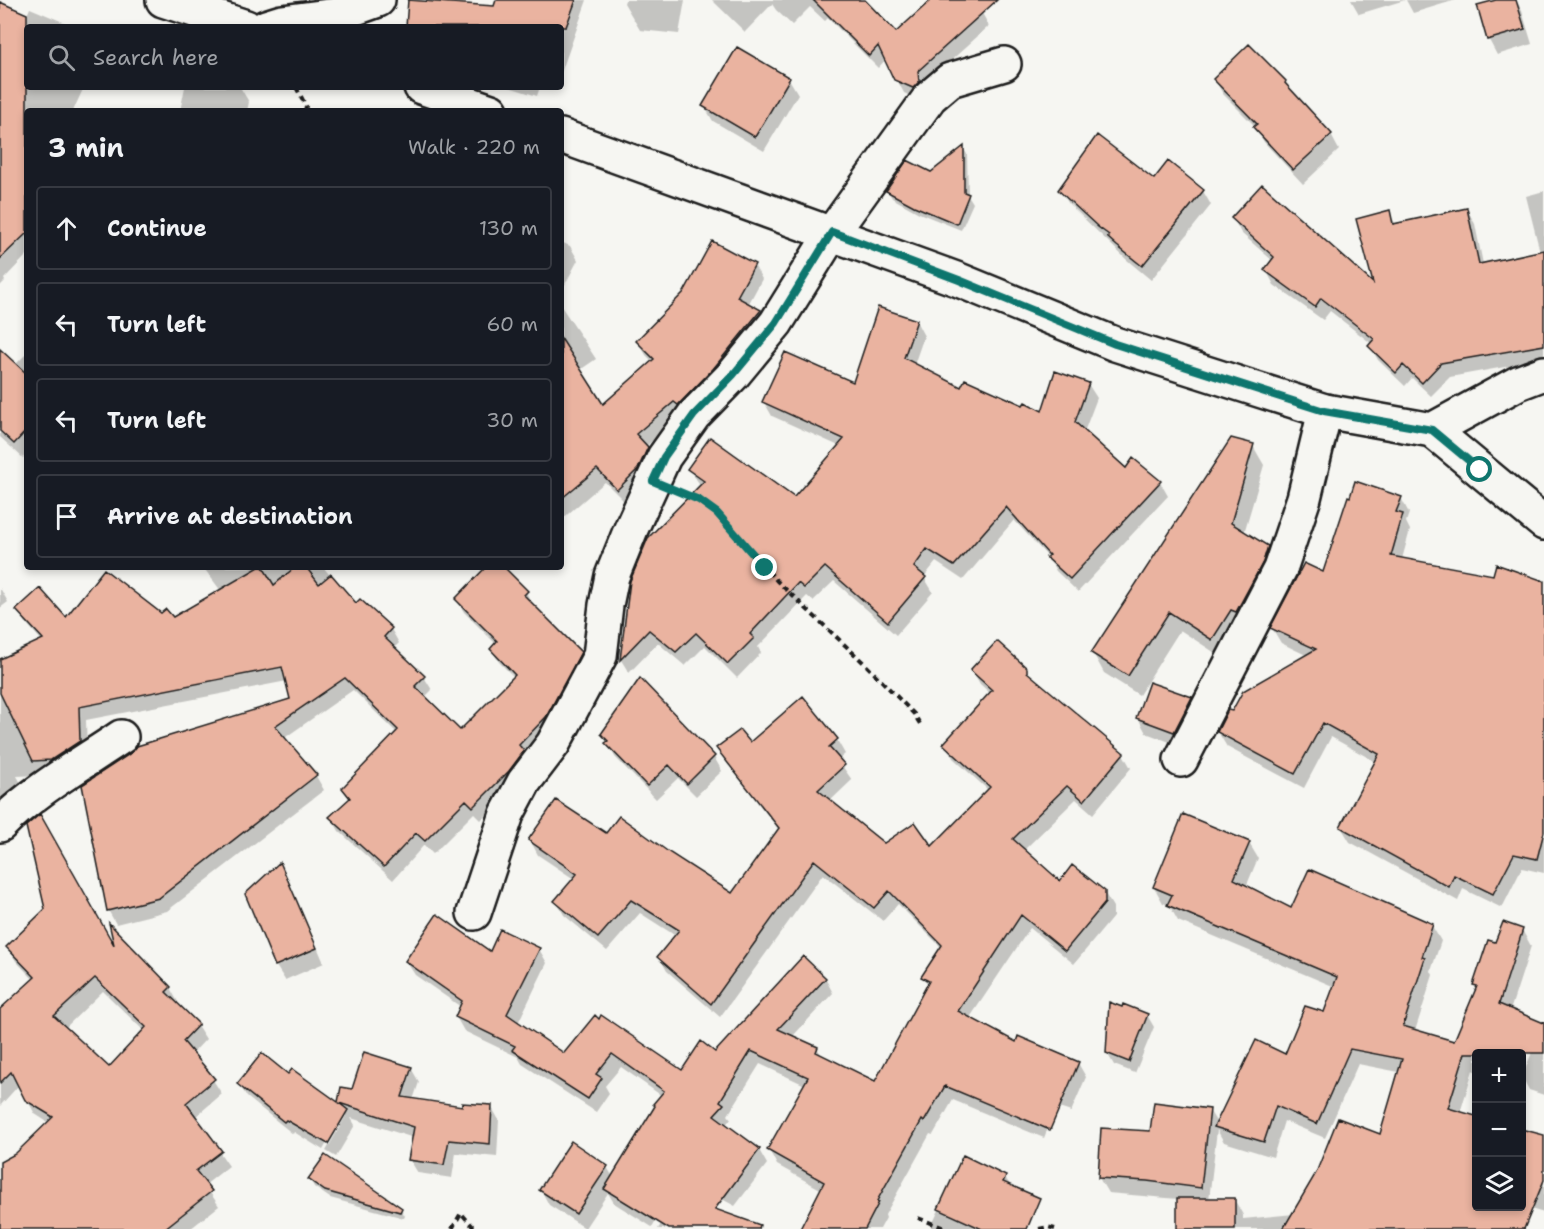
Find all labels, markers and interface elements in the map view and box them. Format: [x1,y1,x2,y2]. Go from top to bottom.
search box [24,24,564,90]
icon: search [45,41,78,74]
text: Search here [93,43,219,72]
text: 3 min [48,130,124,165]
text: Walk · 220 m [408,134,540,160]
icon: ahead [50,212,83,245]
text: Continue [107,214,207,243]
text: 130 m [479,215,538,241]
icon: left [50,308,83,341]
text: Turn left [107,310,206,339]
text: 60 m [486,311,538,337]
icon: left [50,404,83,437]
text: Turn left [107,406,206,435]
text: 30 m [486,407,538,433]
route start [1466,456,1492,482]
icon: arrive [50,500,83,533]
text: Arrive at destination [107,502,353,531]
route end [751,554,777,580]
map controls [1472,1049,1526,1211]
button: + [1472,1049,1526,1103]
button: − [1472,1103,1526,1157]
button: layers [1472,1157,1526,1211]

